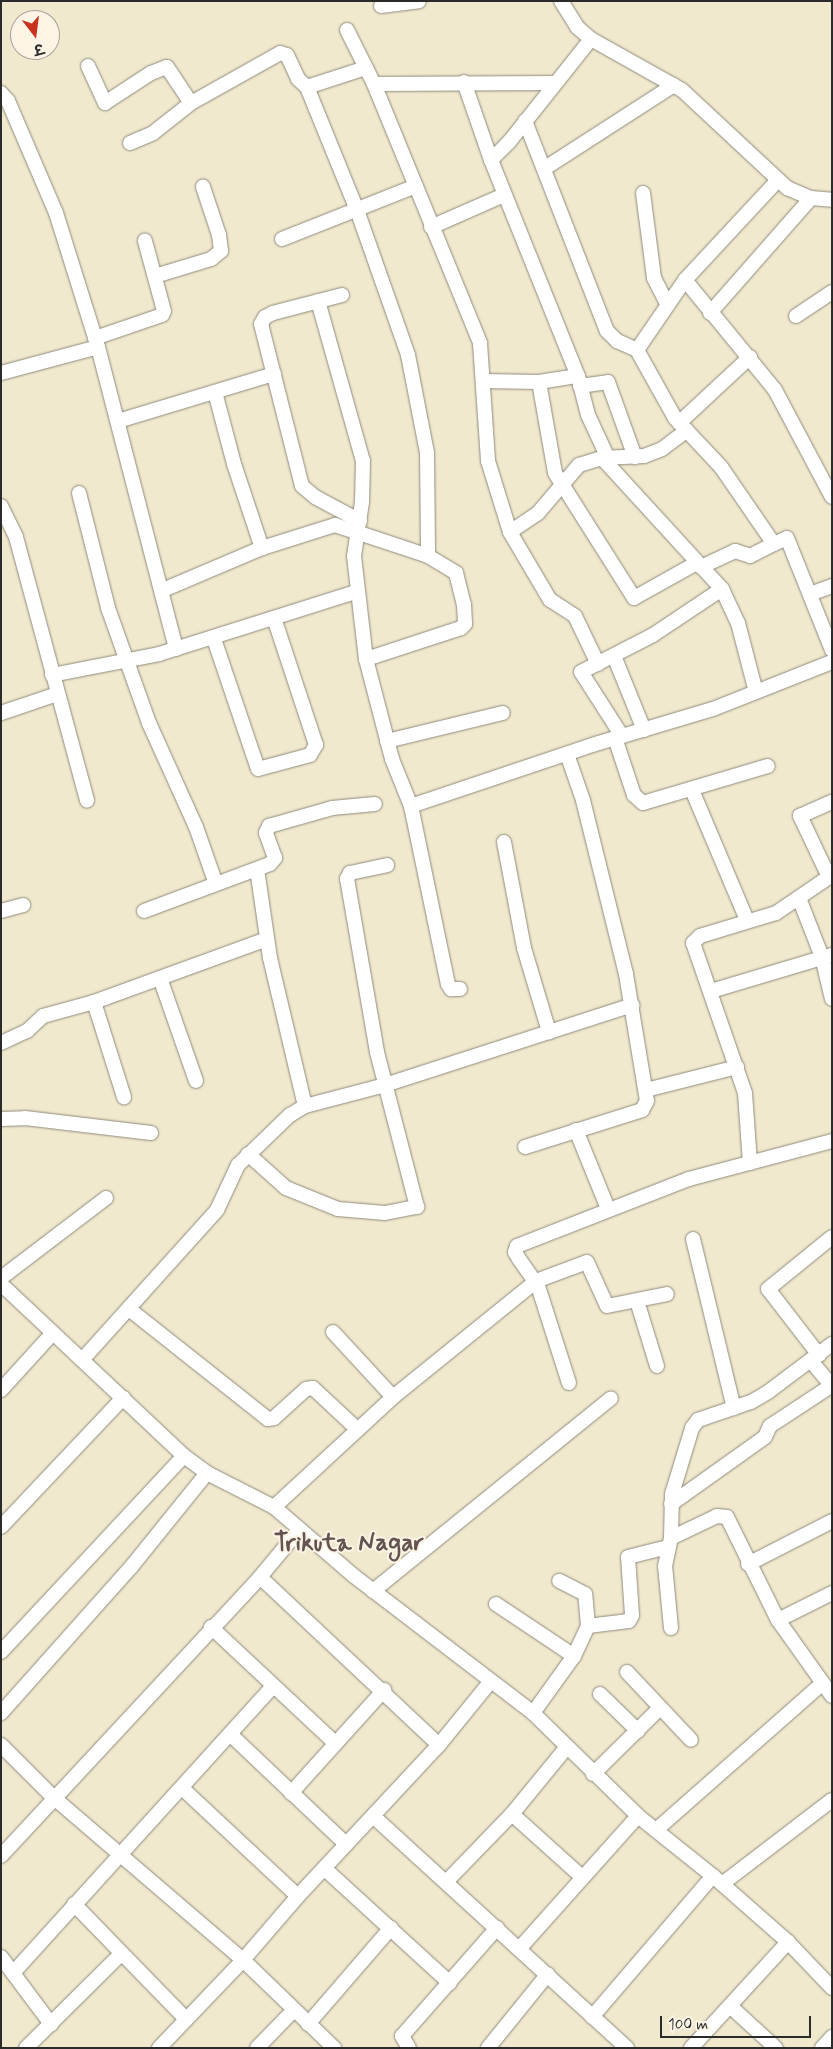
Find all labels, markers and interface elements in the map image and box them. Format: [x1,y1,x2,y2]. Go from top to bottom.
north arrow [10,10,60,60]
text: उ [32,39,45,58]
district label: Trikuta Nagar [274,1529,424,1559]
scale bar [663,2006,814,2038]
text: 100 m [668,2015,708,2035]

